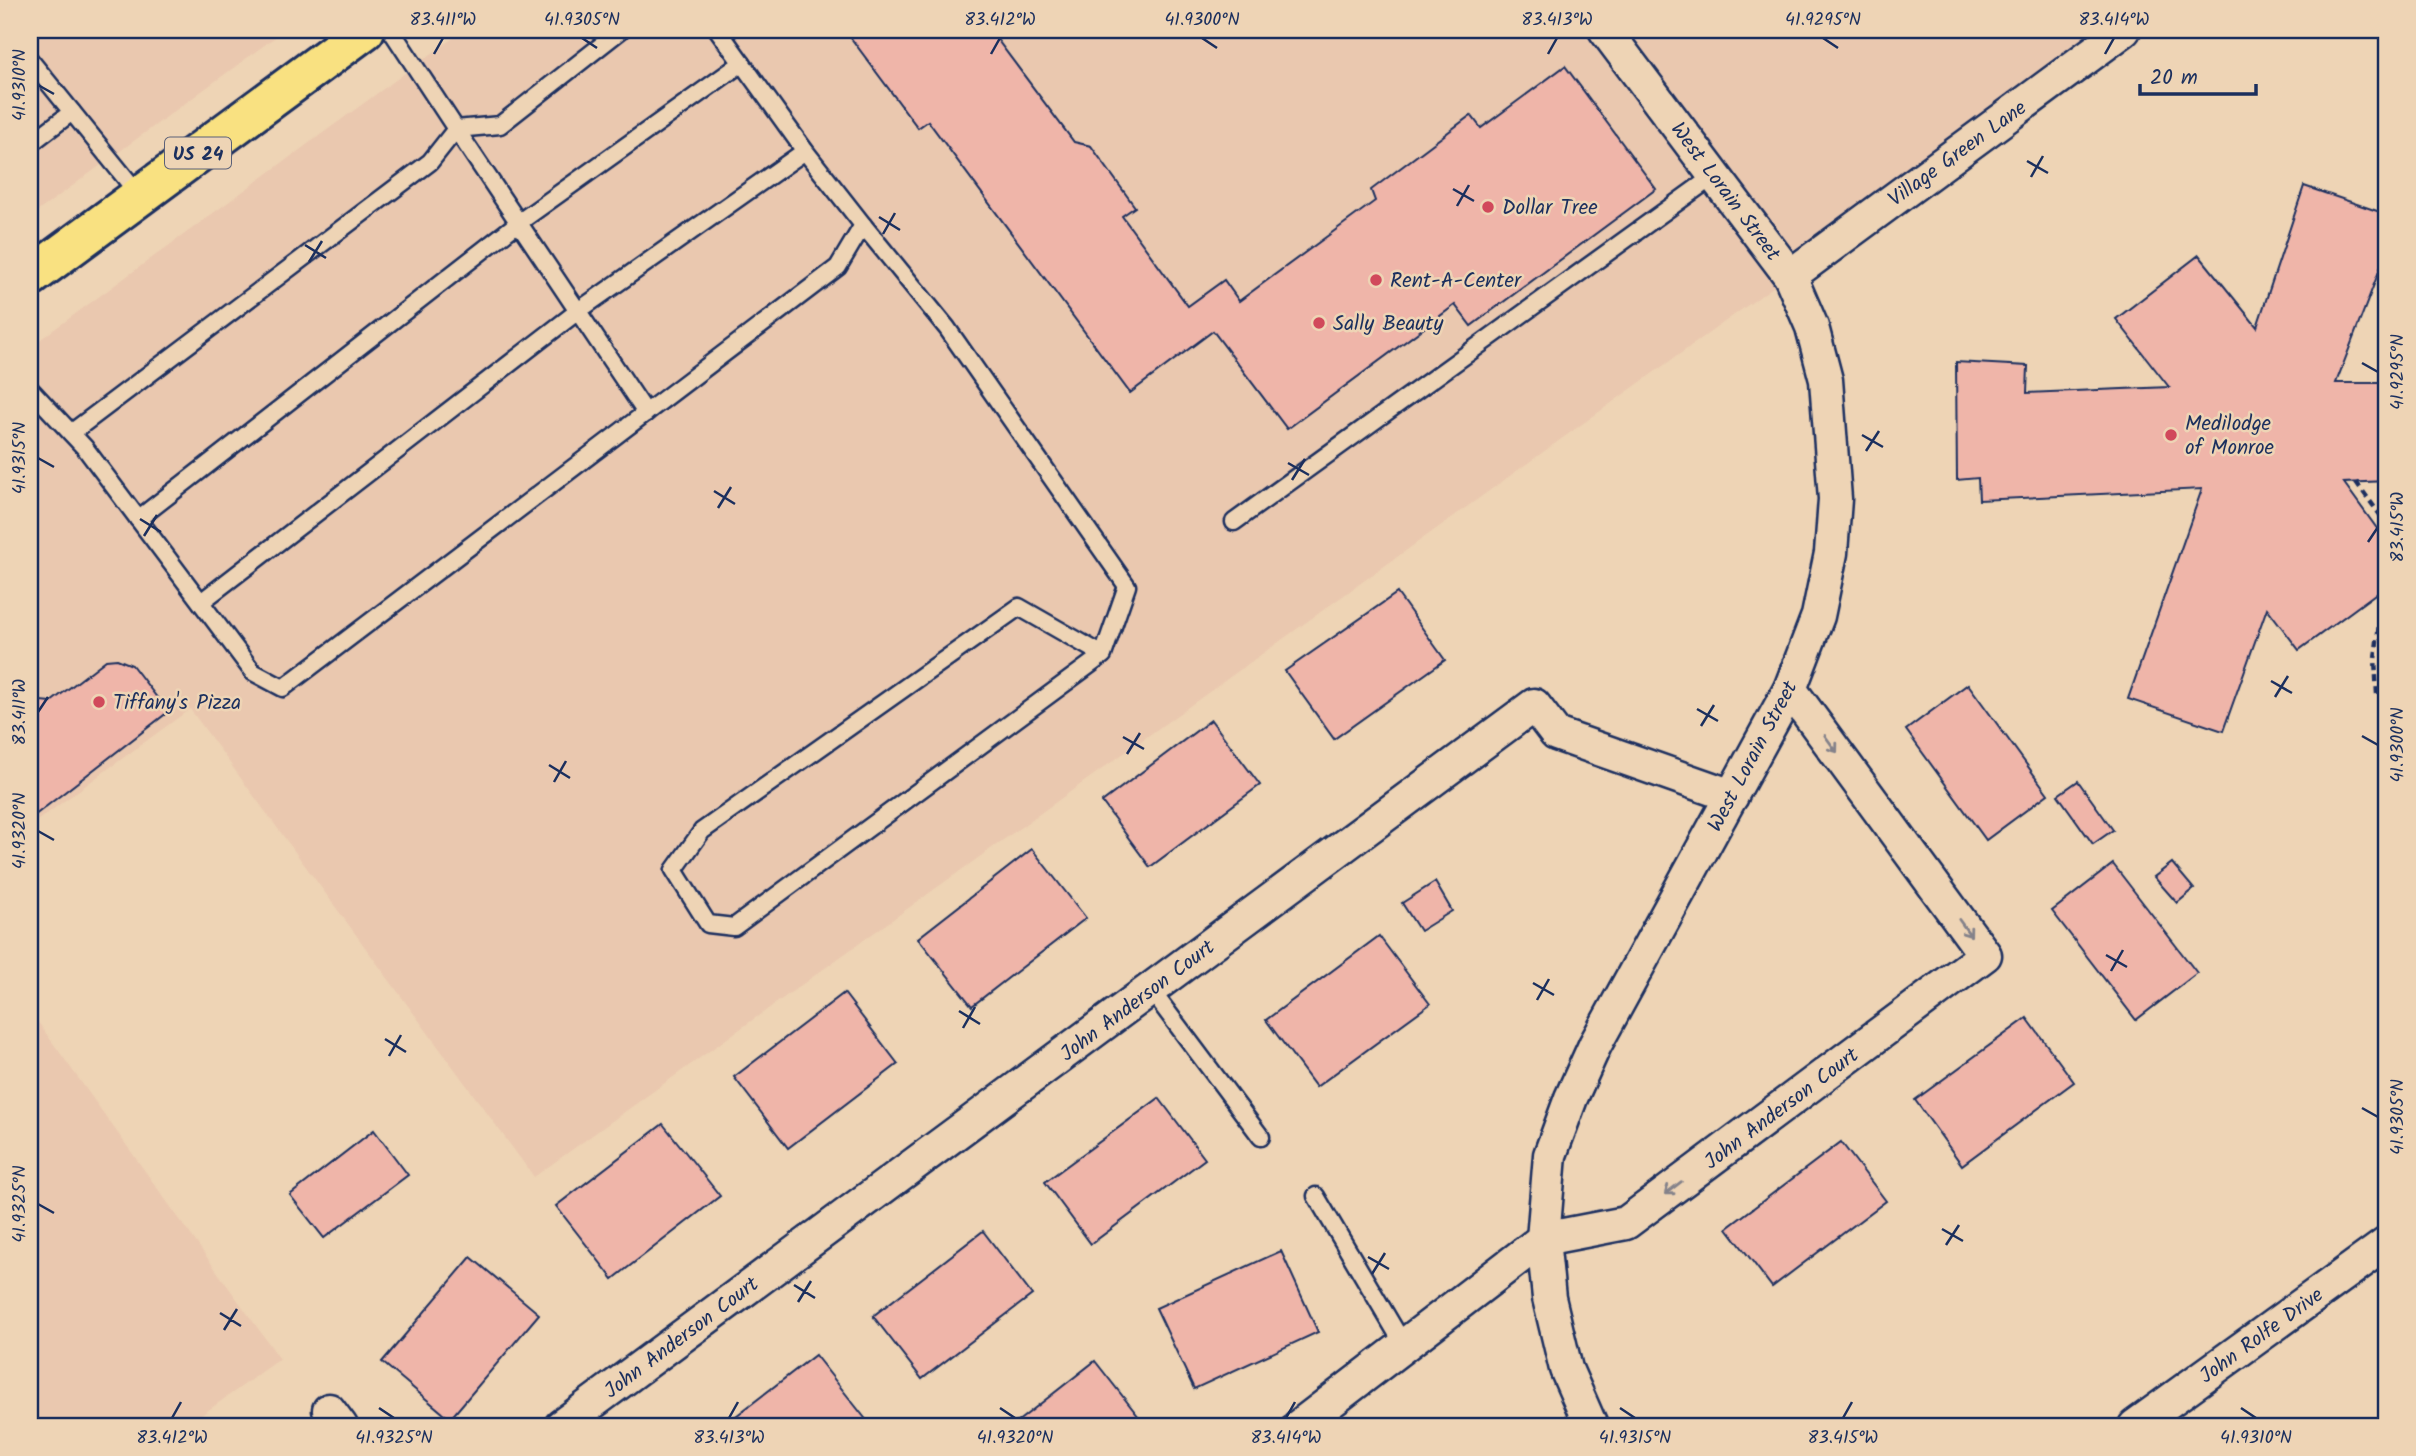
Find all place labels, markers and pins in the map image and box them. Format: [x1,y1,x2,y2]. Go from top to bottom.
place label: Dollar Tree [1502,192,1598,225]
marker: Dollar Tree [1480,199,1496,215]
place label: Rent-A-Center [1390,265,1522,298]
marker: Rent-A-Center [1368,272,1384,288]
place label: Sally Beauty [1333,308,1443,341]
marker: Sally Beauty [1311,315,1327,331]
place label: Medilodge of Monroe [2185,408,2275,465]
marker: Medilodge of Monroe [2163,427,2179,443]
place label: Tiffany's Pizza [113,687,241,720]
marker: Tiffany's Pizza [91,694,107,710]

